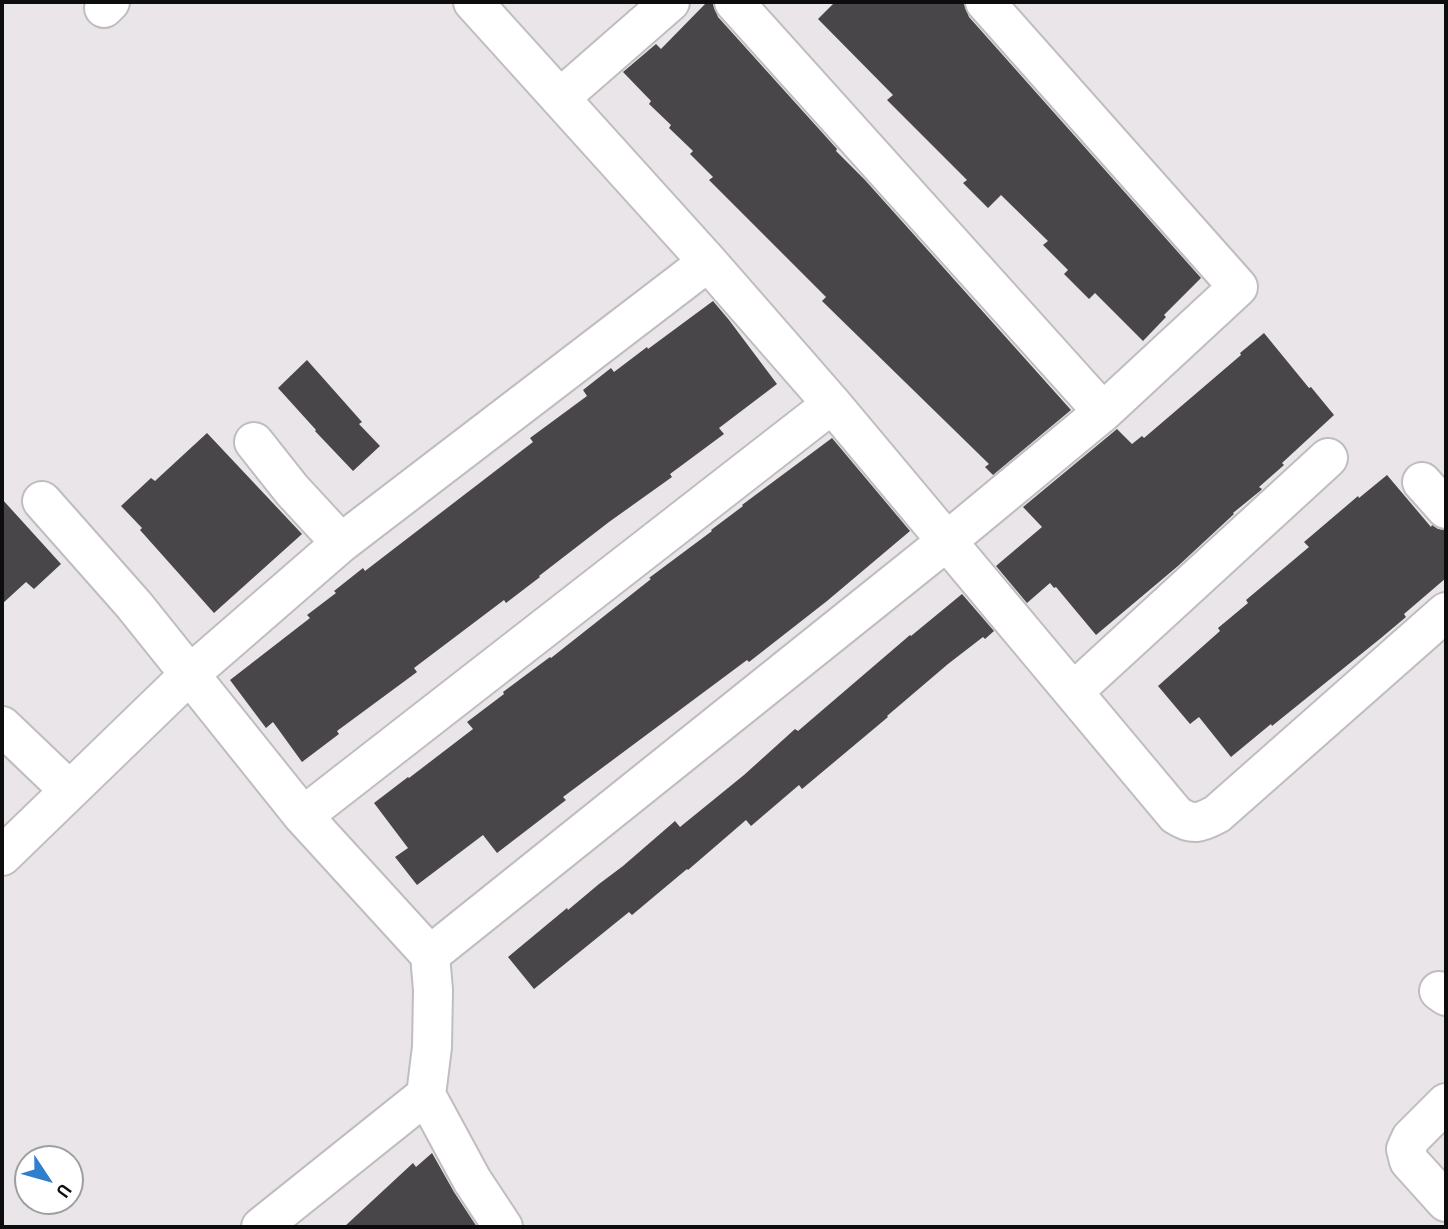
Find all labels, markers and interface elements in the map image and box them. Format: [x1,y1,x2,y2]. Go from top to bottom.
north arrow [14,1145,84,1215]
text: U [51,1179,78,1203]

